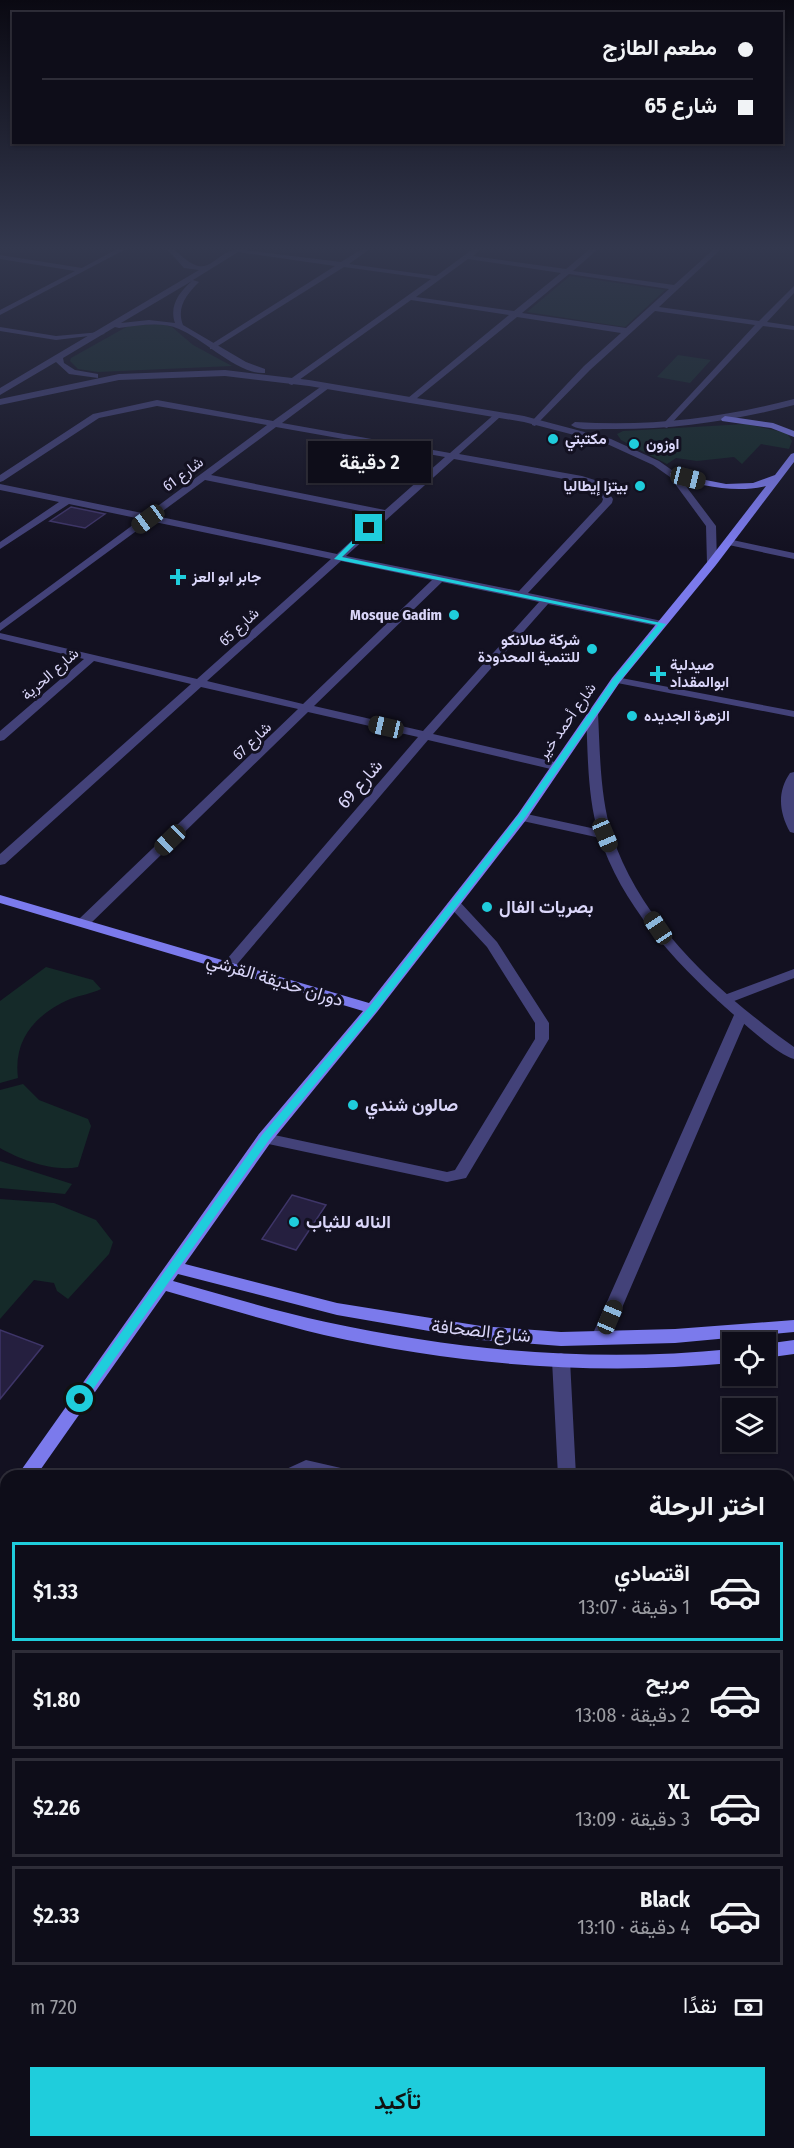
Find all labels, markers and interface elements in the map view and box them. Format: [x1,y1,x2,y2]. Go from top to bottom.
text: مطعم الطازج [603,34,717,61]
text: شارع 65 [645,92,717,119]
place label: مكتبتي [565,430,607,452]
marker: مكتبتي [546,432,560,446]
place label: اوزون [646,435,679,453]
marker: اوزون [627,437,641,451]
callout: 2 دقيقة [308,441,430,483]
text: 2 دقيقة [339,450,400,474]
street label: شارع 61 [159,453,208,497]
car [668,465,708,491]
place label: بيتزا إيطاليا [563,477,628,496]
marker: بيتزا إيطاليا [633,479,647,493]
car [128,501,168,537]
route end [355,514,382,541]
marker: جابر ابو العز [169,568,187,586]
place label: جابر ابو العز [191,568,261,586]
street label: شارع 65 [215,604,264,651]
place label: Mosque Gadim [350,606,442,624]
marker: Mosque Gadim [447,608,461,622]
place label: شركة صالانكو للتنمية المحدودة [478,631,580,666]
marker: شركة صالانكو للتنمية المحدودة [585,642,599,656]
street label: شارع الحرية [18,644,84,705]
place label: صيدلية ابوالمقداد [670,656,729,691]
marker: صيدلية ابوالمقداد [651,667,665,681]
street label: شارع أحمد خير [533,679,602,765]
place label: الزهرة الجديده [644,707,730,725]
marker: الزهرة الجديده [625,709,639,723]
car [366,714,406,740]
street label: شارع 67 [229,718,277,765]
street label: شارع 69 [333,755,388,814]
car [590,815,620,855]
car [151,821,189,859]
place label: بصريات الفال [499,896,594,918]
marker: بصريات الفال [480,900,494,914]
car [640,908,676,948]
street label: دوران حديقة القرشي [203,949,346,1015]
place label: صالون شندي [365,1094,458,1120]
marker: صالون شندي [346,1098,360,1112]
place label: الناله للثياب [306,1211,391,1233]
marker: الناله للثياب [287,1215,301,1229]
car [595,1297,625,1337]
street label: شارع الصحافة [430,1315,532,1348]
map controls [722,1332,776,1452]
button: locate [722,1332,776,1386]
route start [66,1385,93,1412]
button: layers [722,1398,776,1452]
text: اختر الرحلة [649,1490,765,1522]
text: اقتصادي [614,1560,690,1587]
icon: car [708,1565,762,1619]
text: $1.33 [33,1578,78,1605]
text: 1 دقيقة · 13:07 [578,1595,690,1619]
text: مريح [646,1668,690,1695]
icon: car [708,1673,762,1727]
text: $1.80 [33,1686,81,1713]
text: 2 دقيقة · 13:08 [575,1703,690,1727]
text: XL [668,1778,690,1805]
icon: car [708,1781,762,1835]
text: $2.26 [33,1794,80,1821]
text: 3 دقيقة · 13:09 [575,1807,690,1831]
text: Black [640,1886,690,1913]
icon: car [708,1889,762,1943]
text: $2.33 [33,1902,80,1929]
text: 4 دقيقة · 13:10 [577,1915,690,1939]
icon: cash [732,1991,765,2024]
text: نقدًا [683,1992,717,2019]
text: 720 m [30,1995,77,2019]
button: تأكيد [30,2067,765,2136]

